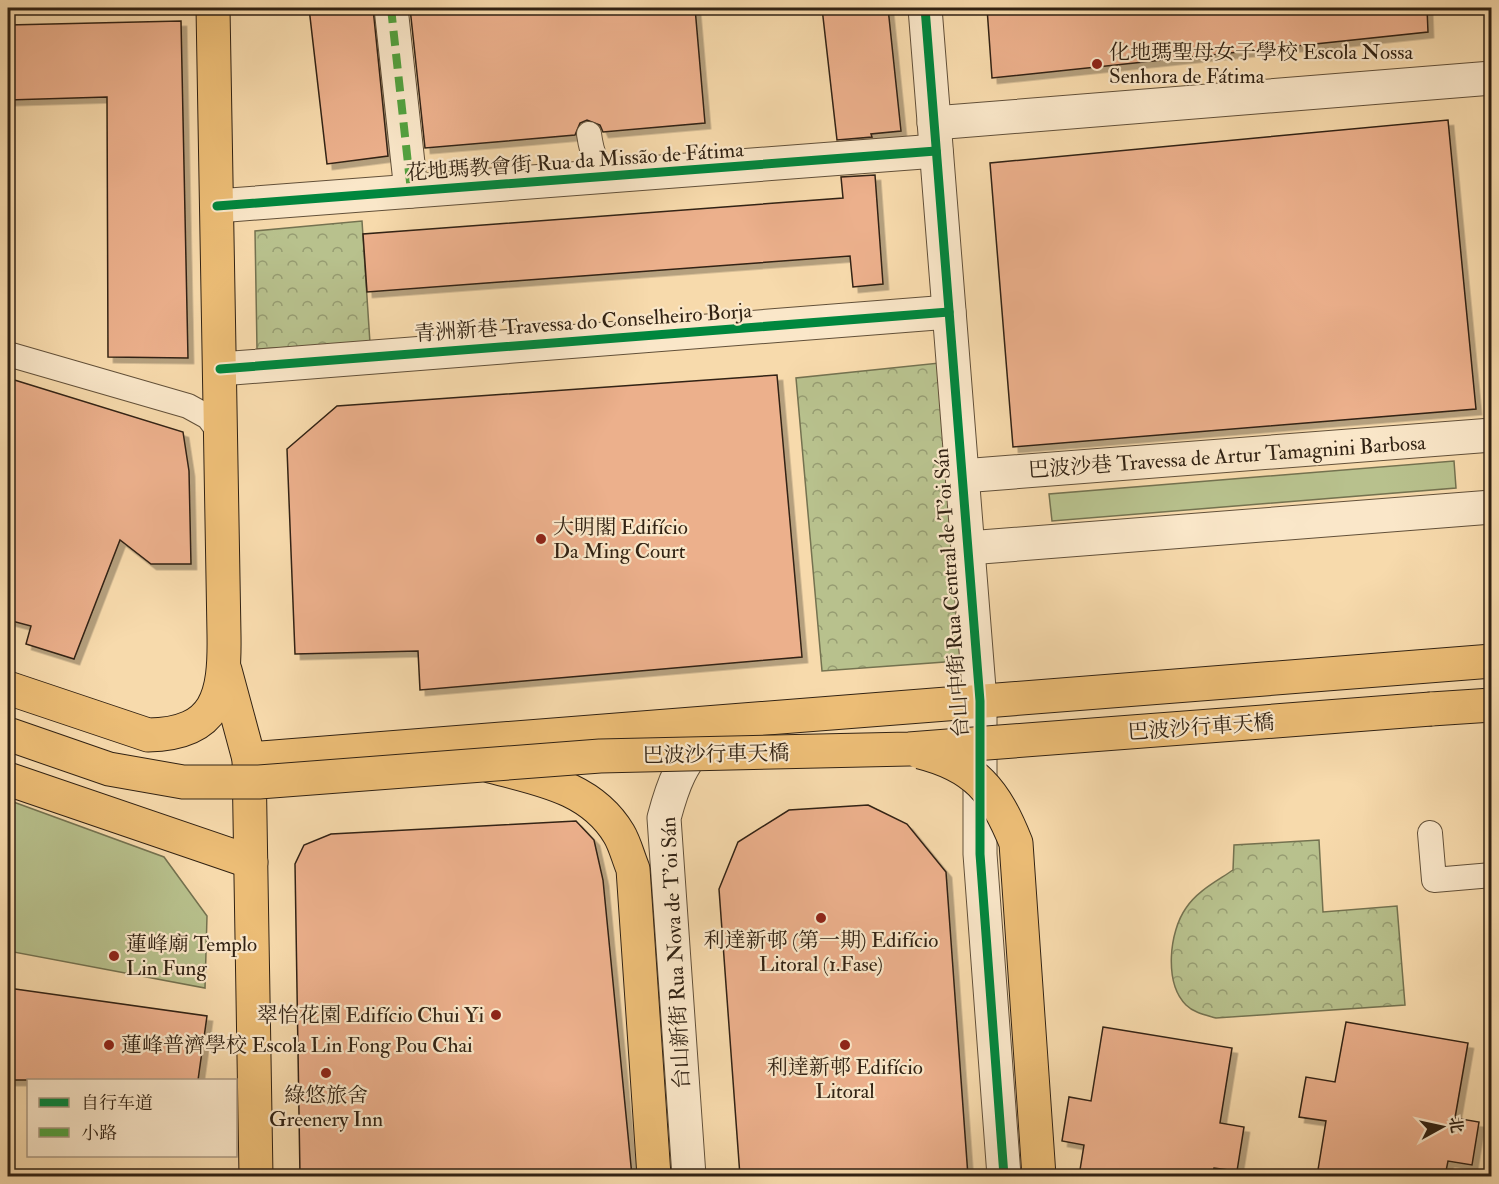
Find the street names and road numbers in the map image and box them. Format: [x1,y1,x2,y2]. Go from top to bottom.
street label: 花地瑪教會街 Rua da Missão de Fátima [405,136,745,187]
street label: 青洲新巷 Travessa do Conselheiro Borja [413,297,753,348]
street label: 巴波沙巷 Travessa de Artur Tamagnini Barbosa [1027,429,1427,484]
street label: 台山中街 Rua Central de T'oi Sán [928,447,975,739]
street label: 巴波沙行車天橋 [1127,709,1275,746]
street label: 巴波沙行車天橋 [642,740,790,769]
street label: 台山新街 Rua Nova de T'oi Sán [655,816,696,1090]

